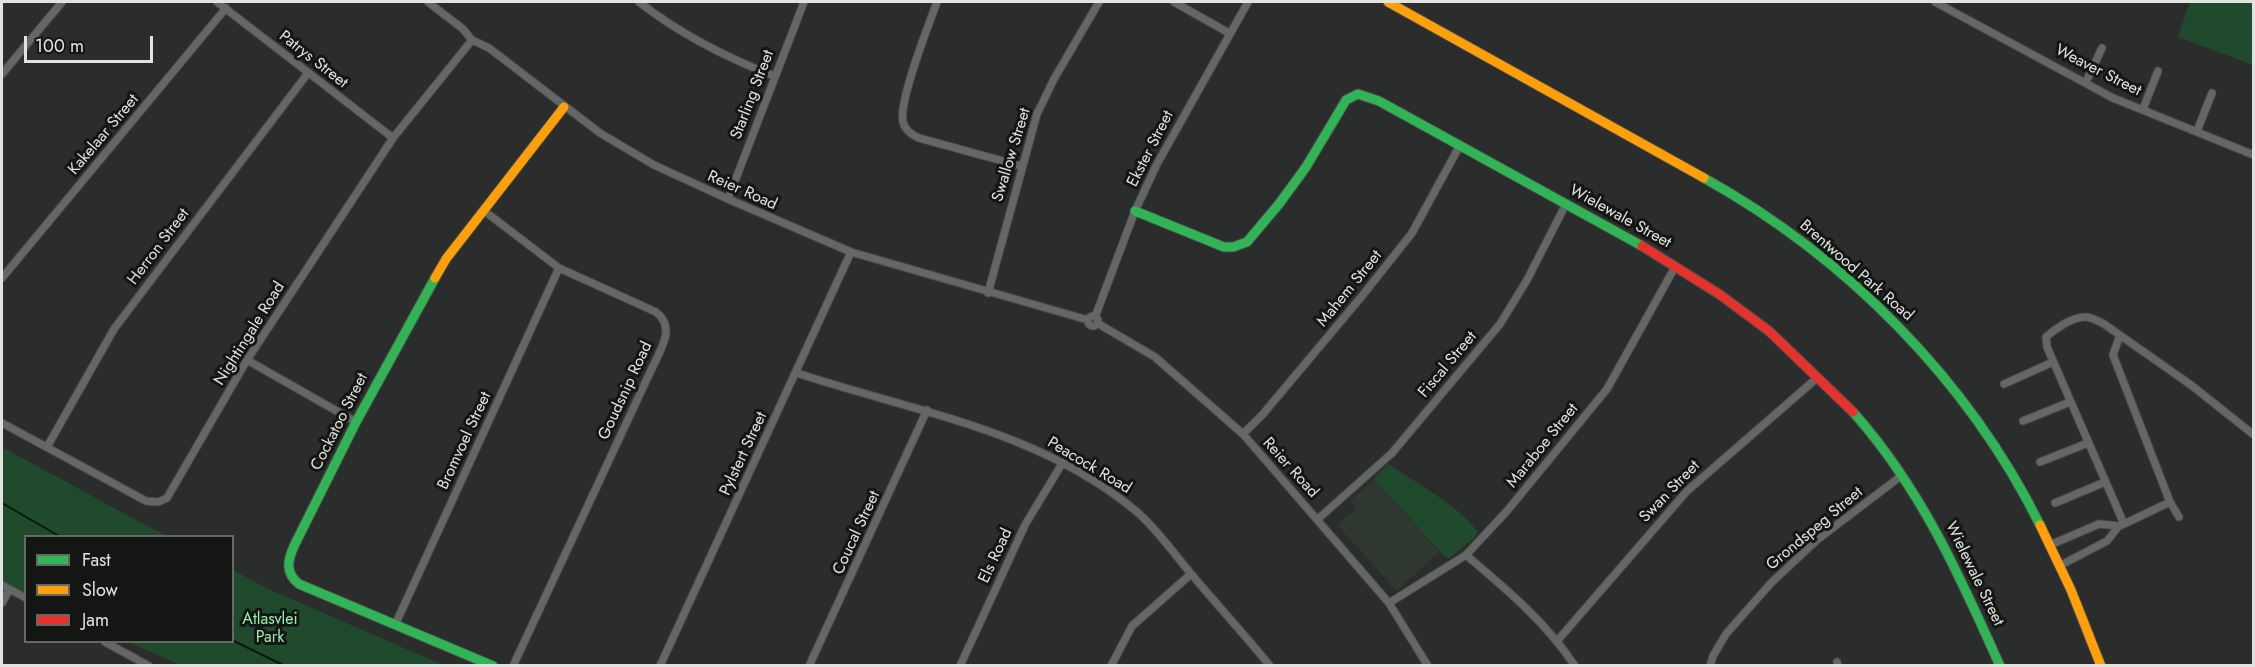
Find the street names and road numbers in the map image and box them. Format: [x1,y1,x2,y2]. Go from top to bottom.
street label: Patrys Street [275,27,351,93]
street label: Weaver Street [2052,41,2144,101]
street label: Starling Street [727,48,779,142]
street label: Kakelaar Street [65,91,143,179]
street label: Swallow Street [989,106,1035,204]
street label: Ekster Street [1124,108,1178,190]
street label: Reier Road [704,167,780,215]
street label: Wielewale Street [1566,181,1674,253]
street label: Herron Street [124,205,194,289]
street label: Brentwood Park Road [1795,216,1917,326]
street label: Mahem Street [1313,247,1387,331]
street label: Nightingale Road [210,279,290,389]
street label: Fiscal Street [1415,328,1481,402]
street label: Goudsnip Road [595,339,657,443]
street label: Cockatoo Street [307,370,373,474]
street label: Bromvoel Street [434,389,496,493]
street label: Maraboe Street [1503,400,1583,492]
street label: Pylstert Street [716,409,772,499]
street label: Peacock Road [1044,433,1134,499]
street label: Reier Road [1258,434,1322,502]
street label: Swan Street [1636,457,1704,527]
street label: Grondspeg Street [1763,483,1867,575]
street label: Coucal Street [829,488,885,578]
street label: Wielewale Street [1941,519,2007,629]
street label: Els Road [975,526,1017,586]

